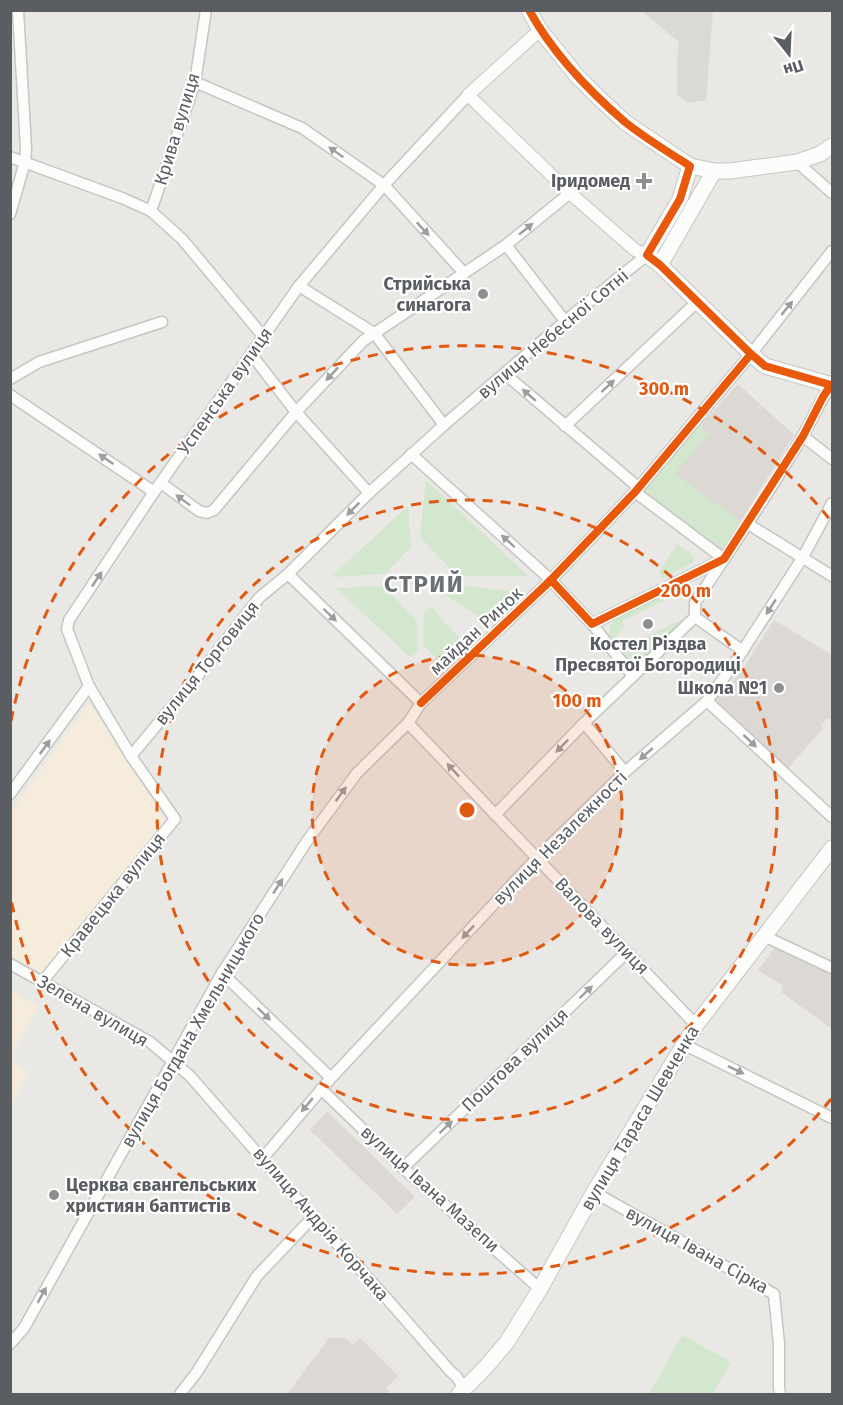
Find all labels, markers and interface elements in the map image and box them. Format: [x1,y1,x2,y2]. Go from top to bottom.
north arrow [759,24,819,84]
text: Пн [781,56,806,80]
street label: Крива вулиця [149,70,205,188]
one-way arrow [328,146,344,158]
place label: Іридомед [551,170,630,192]
marker: Іридомед [635,172,653,190]
one-way arrow [415,222,429,236]
one-way arrow [518,222,534,235]
street label: вулиця Небесної Сотні [473,264,633,404]
place label: Стрийська синагога [383,273,471,316]
marker: Стрийська синагога [476,287,490,301]
one-way arrow [780,301,793,316]
street label: Успенська вулиця [173,323,277,459]
one-way arrow [326,367,340,381]
text: 300 m [638,378,689,400]
one-way arrow [600,379,615,393]
one-way arrow [522,389,537,402]
one-way arrow [98,453,114,465]
one-way arrow [176,494,191,506]
one-way arrow [347,501,361,515]
one-way arrow [500,534,515,548]
district label: СТРИЙ [384,569,464,598]
one-way arrow [91,571,103,587]
text: 200 m [661,580,711,602]
street label: майдан Ринок [425,582,528,680]
street label: вулиця Торговиця [150,596,264,730]
one-way arrow [766,598,777,615]
one-way arrow [322,607,336,621]
marker: Костел Різдва Пресвятої Богородиці [641,617,655,631]
place label: Костел Різдва Пресвятої Богородиці [555,633,741,676]
place label: Школа №1 [678,677,767,699]
marker: Школа №1 [772,681,786,695]
text: 100 m [553,690,601,712]
one-way arrow [743,734,758,748]
one-way arrow [39,739,51,755]
one-way arrow [555,739,569,753]
one-way arrow [639,747,654,760]
one-way arrow [446,763,460,778]
street label: вулиця Незалежності [488,766,632,910]
one-way arrow [335,787,347,802]
centre of rings [457,800,477,820]
street label: Кравецька вулиця [56,828,170,962]
street label: Валова вулиця [550,873,654,979]
one-way arrow [273,877,284,894]
street label: вулиця Богдана Хмельницького [117,909,269,1151]
one-way arrow [461,924,475,939]
street label: Зелена вулиця [34,970,152,1052]
one-way arrow [578,985,592,999]
street label: Поштова вулиця [457,1003,573,1117]
one-way arrow [257,1006,271,1020]
street label: вулиця Тараса Шевченка [576,1021,704,1215]
one-way arrow [727,1066,744,1075]
one-way arrow [301,1097,314,1112]
one-way arrow [438,1120,453,1134]
street label: вулиця Івана Мазепи [356,1121,504,1257]
street label: вулиця Андрія Корчака [248,1143,394,1305]
place label: Церква євангельських християн баптистів [65,1174,257,1217]
marker: Церква євангельських християн баптистів [47,1188,61,1202]
street label: вулиця Івана Сірка [622,1202,772,1298]
one-way arrow [37,1286,47,1303]

